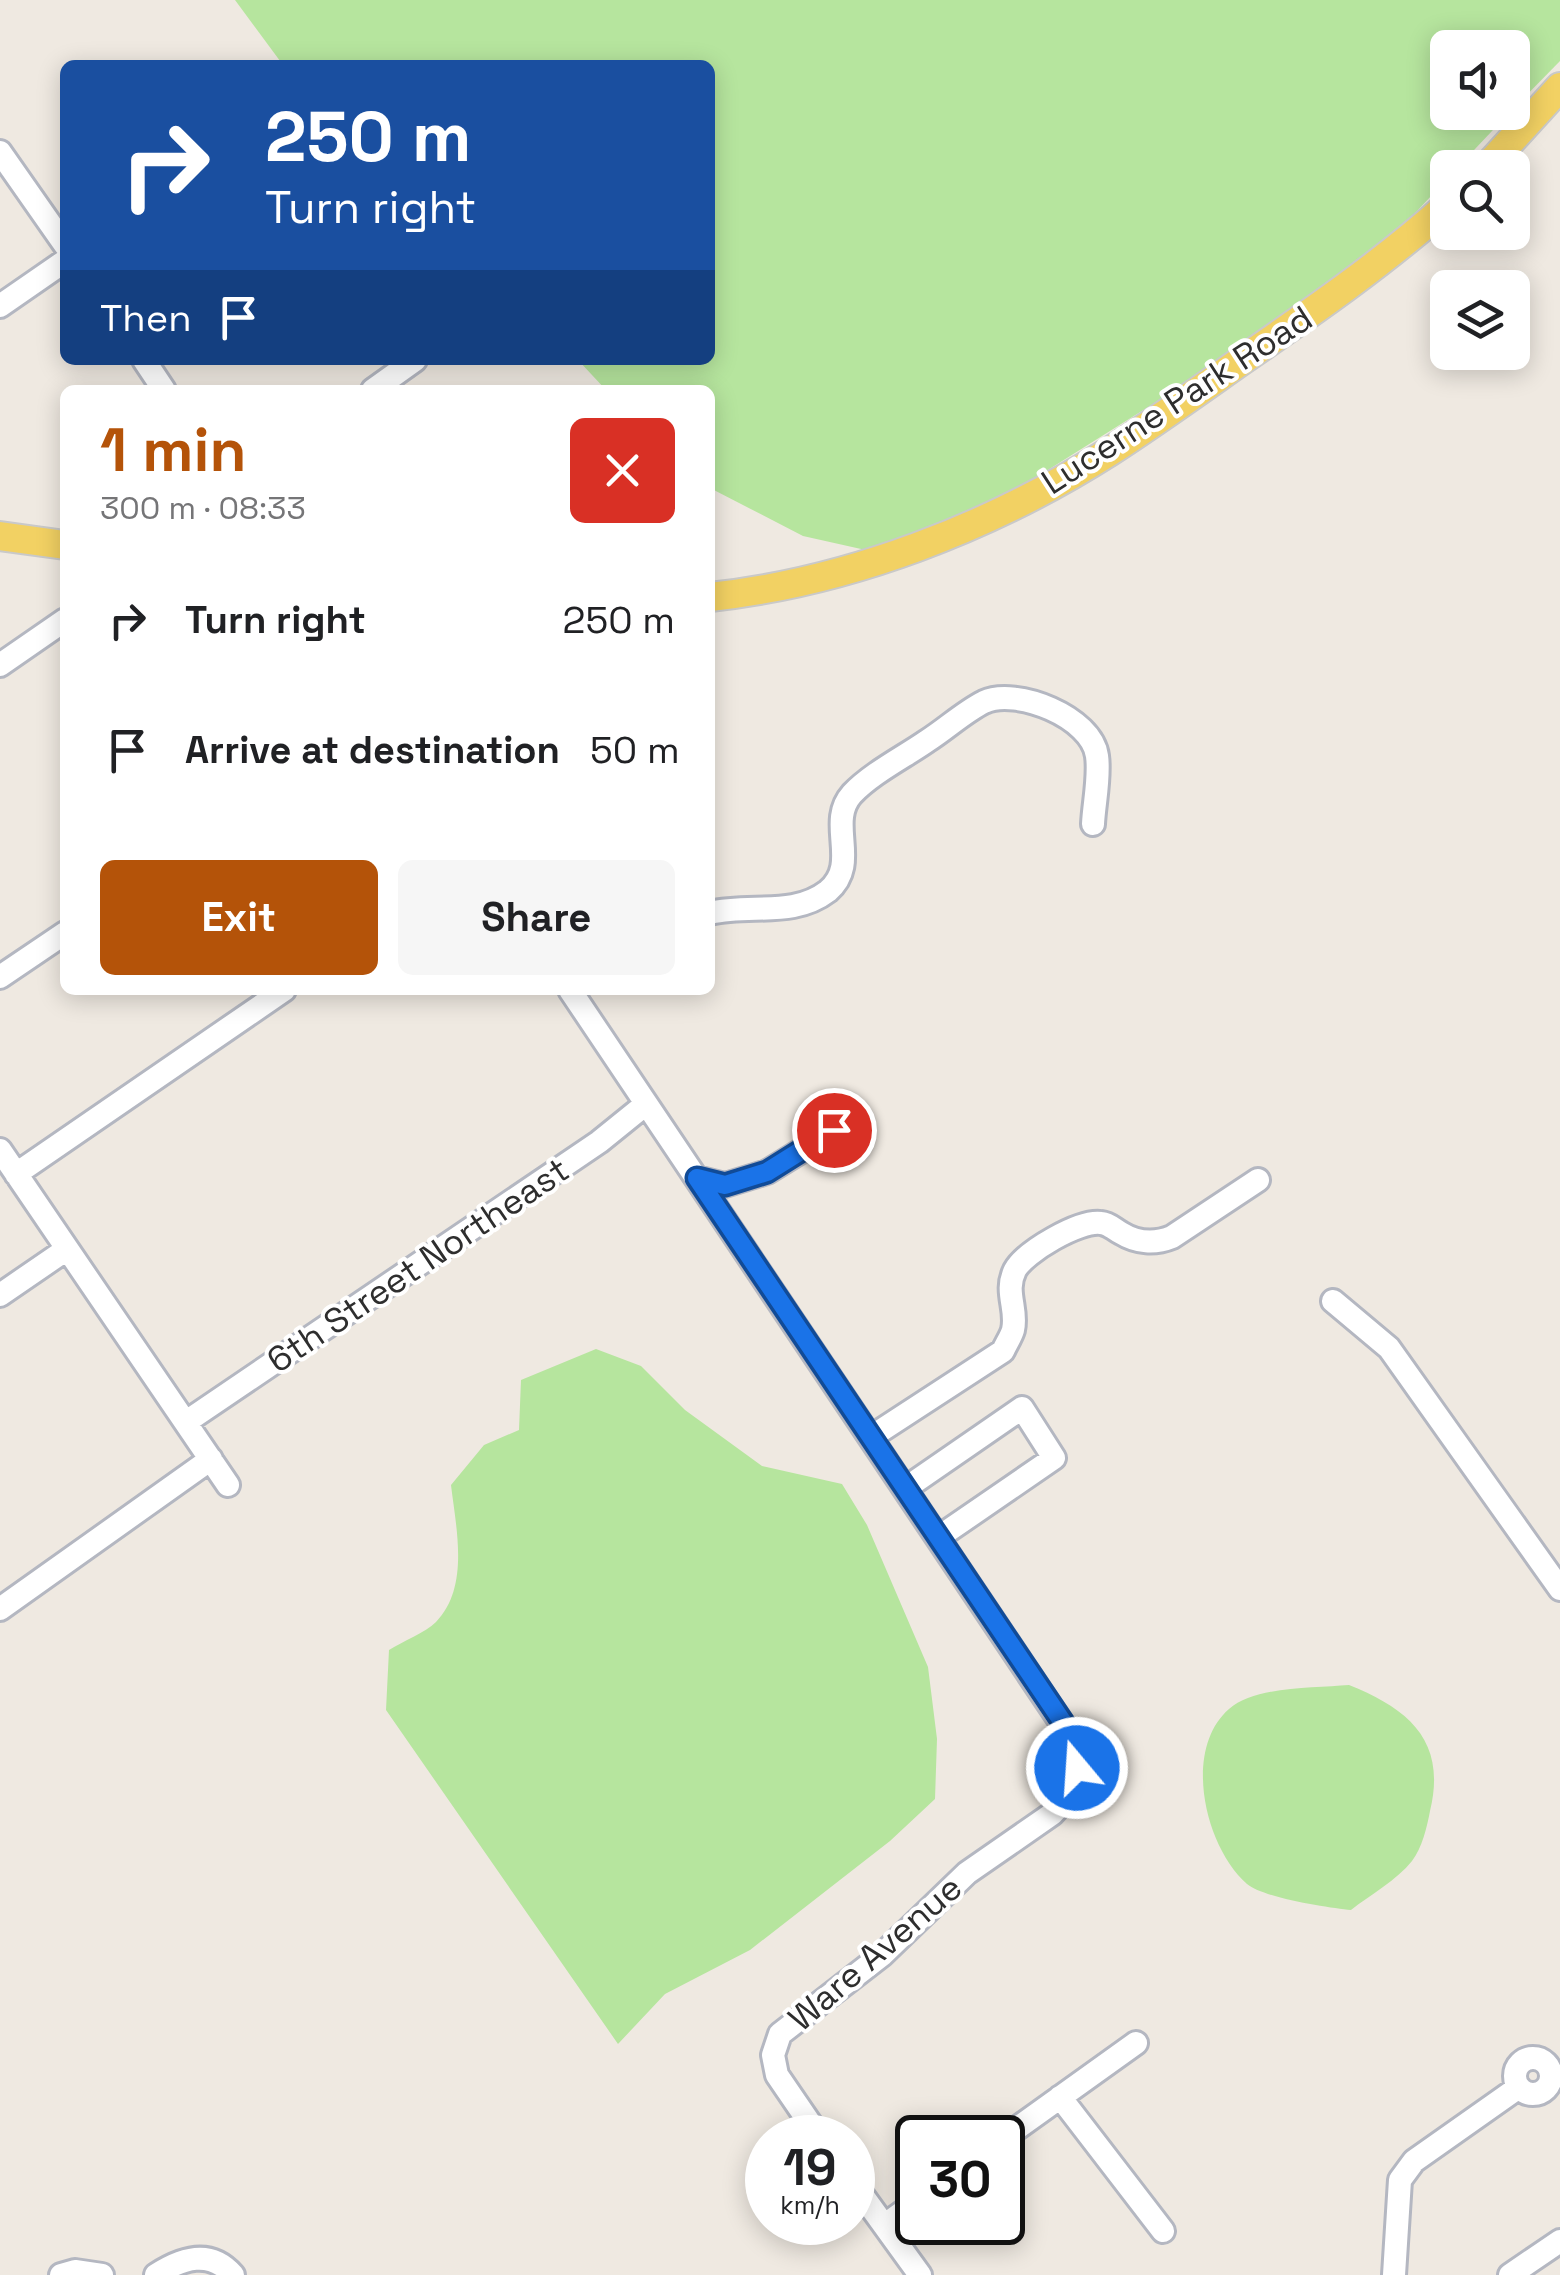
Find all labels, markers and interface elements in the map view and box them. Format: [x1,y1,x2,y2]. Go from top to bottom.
map controls [1430,30,1530,370]
button: sound [1430,30,1530,130]
text: 250 m [265,92,472,181]
icon: right [100,100,230,230]
button: search [1430,150,1530,250]
text: Turn right [265,179,476,236]
button: layers [1430,270,1530,370]
icon: arrive [211,290,266,345]
text: Then [100,294,191,342]
street label: Lucerne Park Road [1033,296,1321,504]
text: 1 min [100,412,247,489]
button: close [570,418,675,523]
text: 300 m · 08:33 [100,488,306,528]
icon: right [100,593,155,648]
text: Turn right [185,596,366,644]
text: 250 m [563,596,675,644]
icon: arrive [100,723,155,778]
text: Arrive at destination [185,726,560,774]
text: 50 m [590,726,680,774]
button: Exit [100,860,378,975]
button: Share [398,860,675,975]
pin [792,1088,877,1173]
icon: arrive [807,1103,862,1158]
street label: 6th Street Northeast [259,1148,577,1382]
position arrow [1025,1716,1129,1820]
street label: Ware Avenue [779,1866,971,2040]
speed limit sign: 30 [895,2115,1025,2245]
text: 19 [783,2136,837,2200]
text: km/h [780,2189,840,2221]

